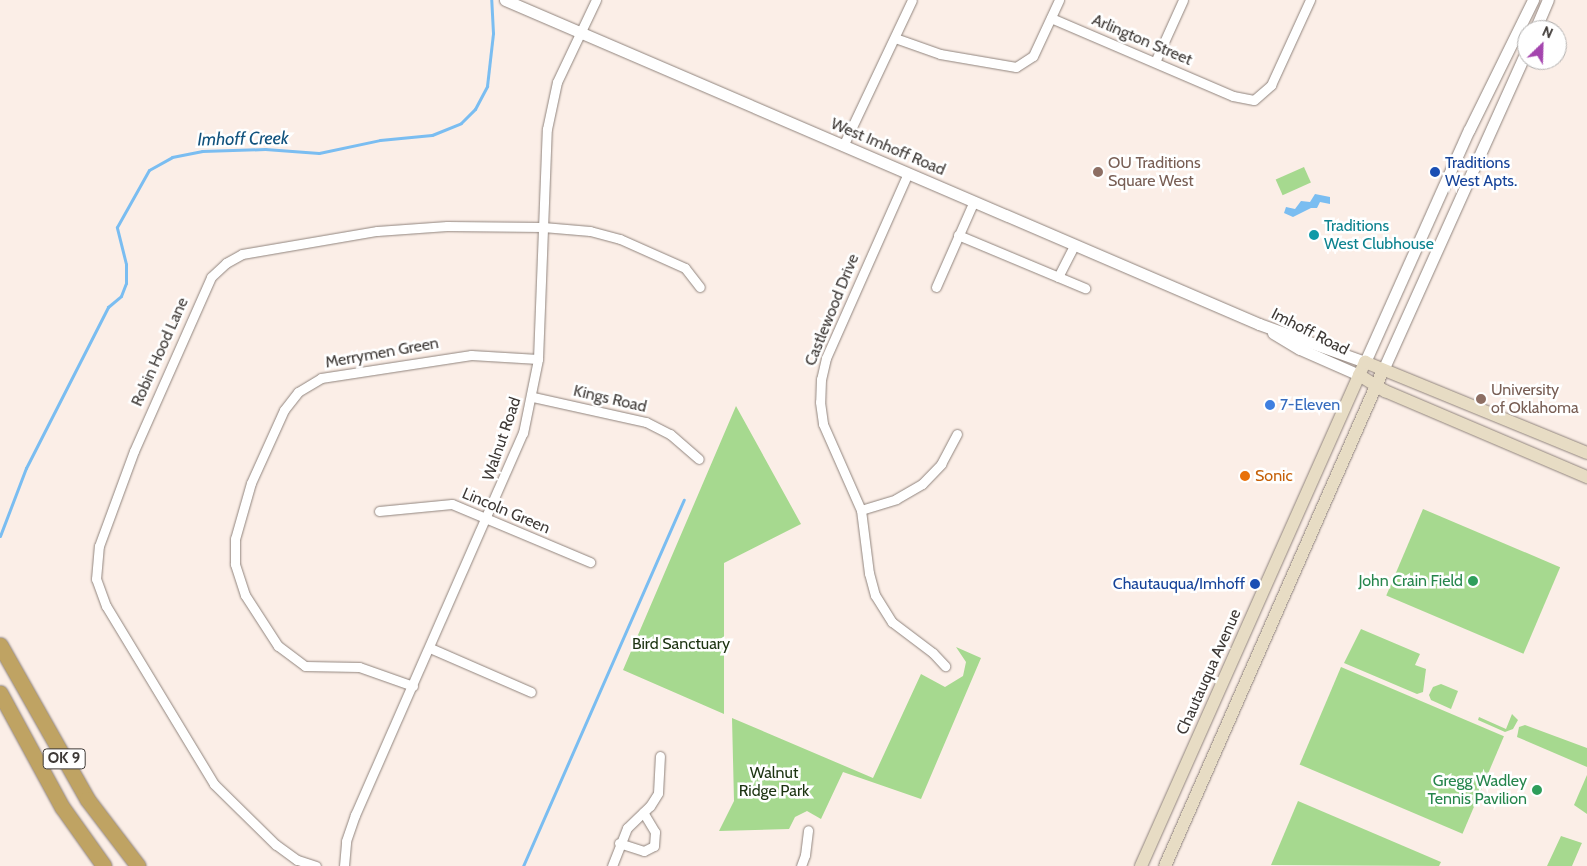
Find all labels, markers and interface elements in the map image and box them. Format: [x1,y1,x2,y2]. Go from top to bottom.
street label: Arlington Street [1089,10,1195,70]
north arrow [1517,20,1567,70]
text: N [1540,22,1556,42]
street label: West Imhoff Road [828,114,948,180]
water label: Imhoff Creek [197,127,289,151]
place label: OU Traditions Square West [1108,153,1201,191]
place label: Traditions West Apts. [1445,153,1517,191]
marker: OU Traditions Square West [1092,166,1104,178]
marker: Traditions West Apts. [1429,166,1441,178]
place label: Traditions West Clubhouse [1324,216,1434,254]
marker: Traditions West Clubhouse [1308,229,1320,241]
street label: Castlewood Drive [801,251,863,369]
street label: Robin Hood Lane [127,295,193,409]
street label: Imhoff Road [1268,304,1352,360]
street label: Merrymen Green [324,334,440,372]
place label: University of Oklahoma [1491,380,1579,418]
street label: Kings Road [571,381,649,417]
marker: University of Oklahoma [1475,393,1487,405]
street label: Walnut Road [479,395,525,483]
place label: 7-Eleven [1280,395,1340,415]
marker: 7-Eleven [1264,399,1276,411]
place label: Sonic [1255,466,1293,486]
marker: Sonic [1239,470,1251,482]
street label: Lincoln Green [459,484,553,538]
place label: John Crain Field [1358,571,1463,591]
place label: Chautauqua/Imhoff [1113,574,1245,594]
marker: John Crain Field [1467,575,1479,587]
marker: Chautauqua/Imhoff [1249,578,1261,590]
street label: Chautauqua Avenue [1173,606,1245,738]
park label: Bird Sanctuary [632,634,730,654]
road number: OK 9 [42,746,86,772]
park label: Walnut Ridge Park [739,763,809,801]
place label: Gregg Wadley Tennis Pavilion [1428,771,1527,809]
marker: Gregg Wadley Tennis Pavilion [1531,784,1543,796]

